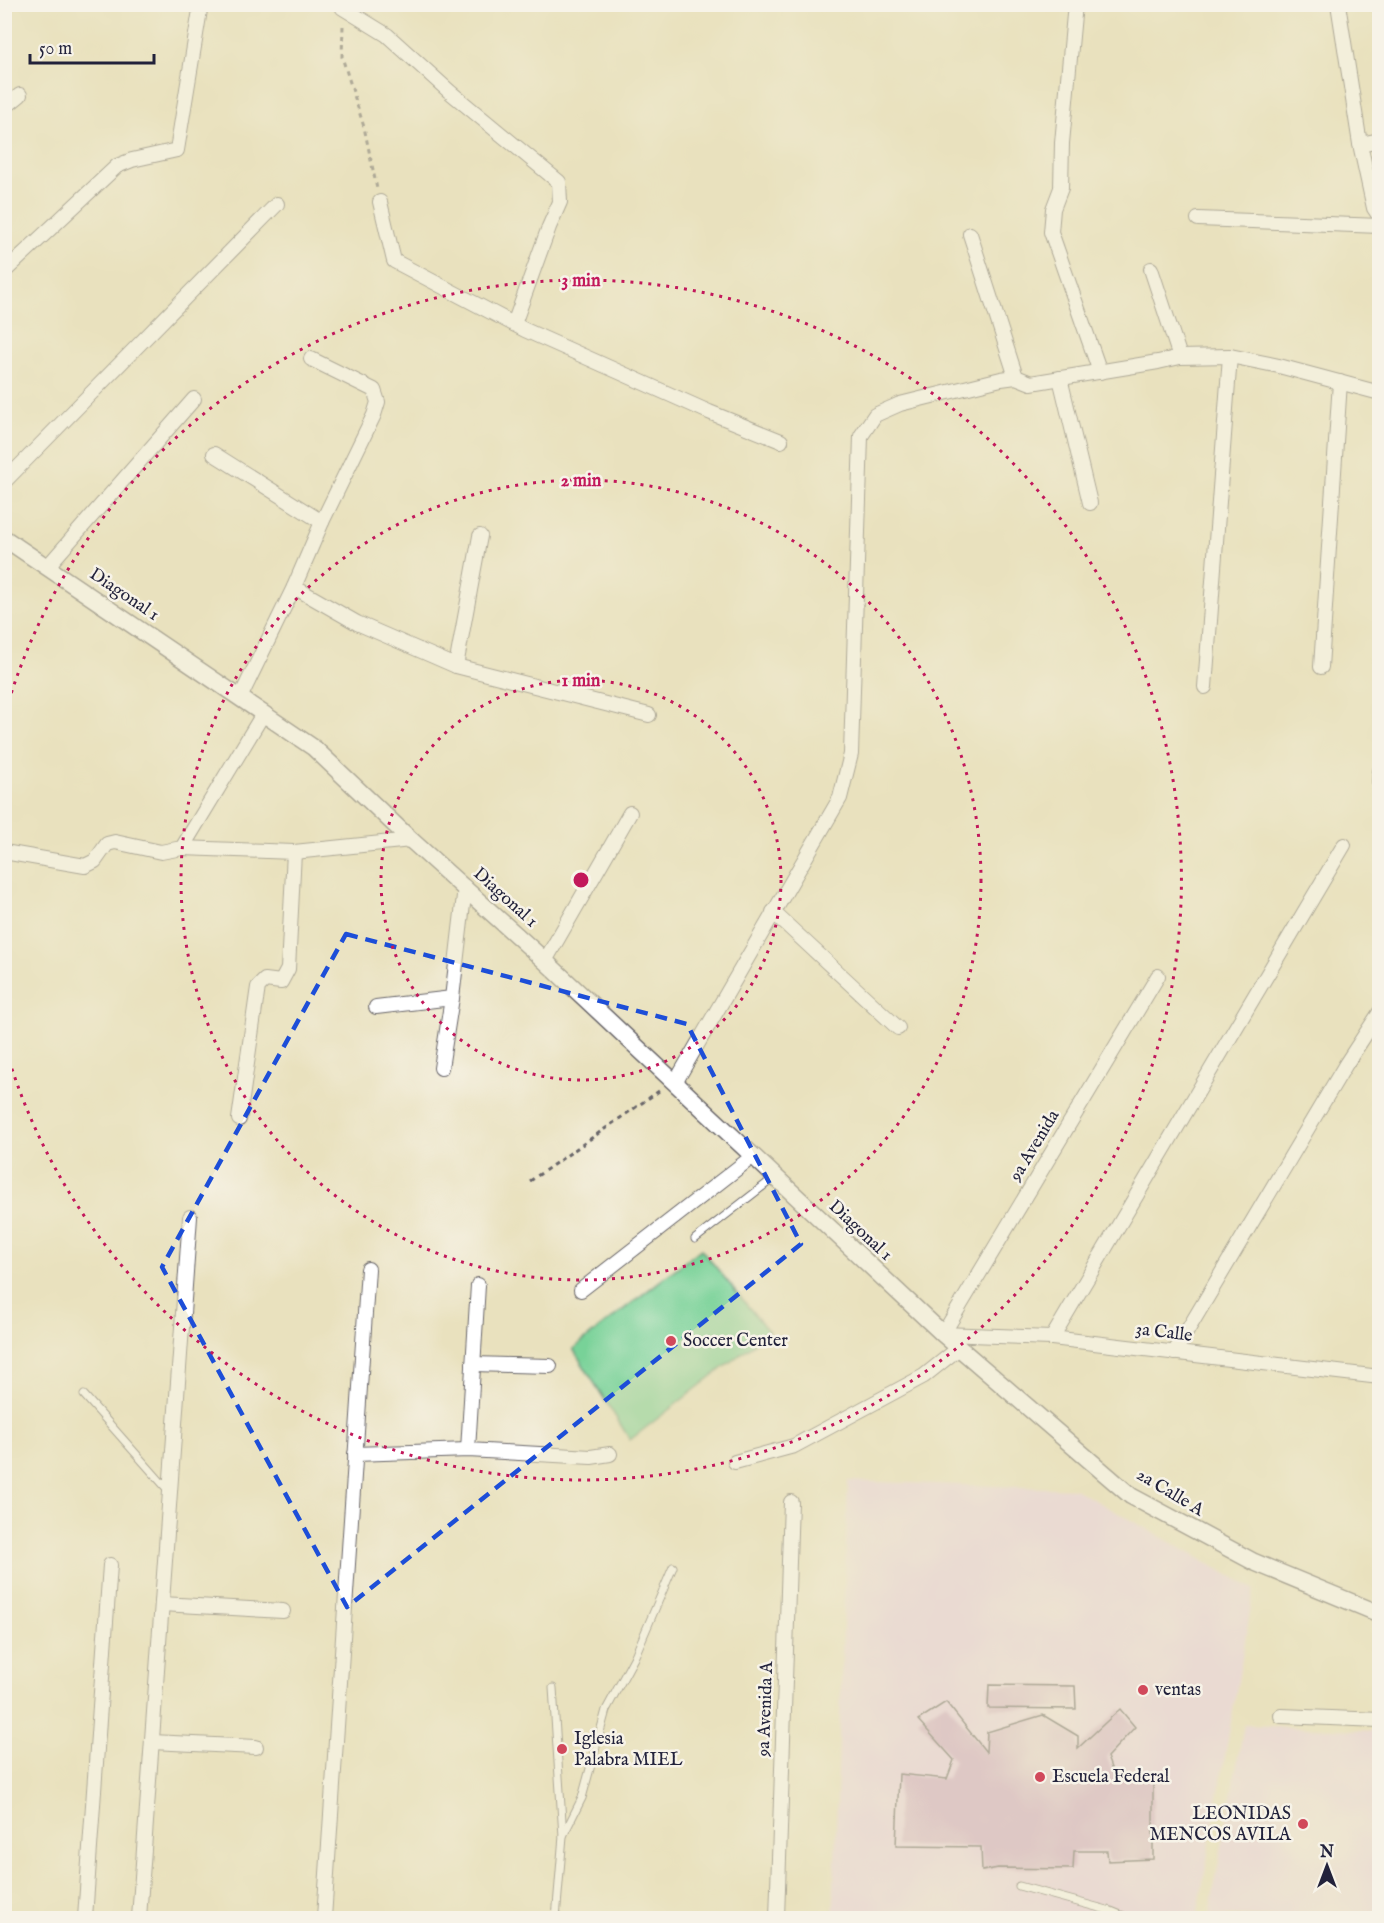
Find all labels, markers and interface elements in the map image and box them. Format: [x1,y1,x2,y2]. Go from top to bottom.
scale bar [30,27,154,65]
text: 50 m [39,38,72,61]
text: 3 min [562,270,601,293]
text: 2 min [561,470,602,493]
street label: Diagonal 1 [85,563,163,627]
text: 1 min [562,670,601,693]
street label: Diagonal 1 [468,863,542,933]
centre of rings [571,870,591,890]
street label: 9a Avenida [1004,1106,1065,1187]
street label: Diagonal 1 [823,1196,897,1266]
street label: 3a Calle [1134,1318,1194,1348]
place label: Soccer Center [683,1330,788,1353]
marker: Soccer Center [664,1334,678,1348]
street label: 2a Calle A [1132,1464,1209,1523]
street label: 9a Avenida A [753,1660,779,1758]
place label: ventas [1155,1679,1201,1702]
marker: ventas [1136,1683,1150,1697]
place label: Iglesia Palabra MIEL [574,1728,683,1772]
marker: Iglesia Palabra MIEL [555,1742,569,1756]
place label: Escuela Federal [1052,1766,1170,1789]
marker: Escuela Federal [1033,1770,1047,1784]
place label: LEONIDAS MENCOS AVILA [1149,1803,1292,1847]
marker: LEONIDAS MENCOS AVILA [1296,1817,1310,1831]
north arrow [1297,1836,1357,1896]
text: N [1319,1843,1334,1863]

